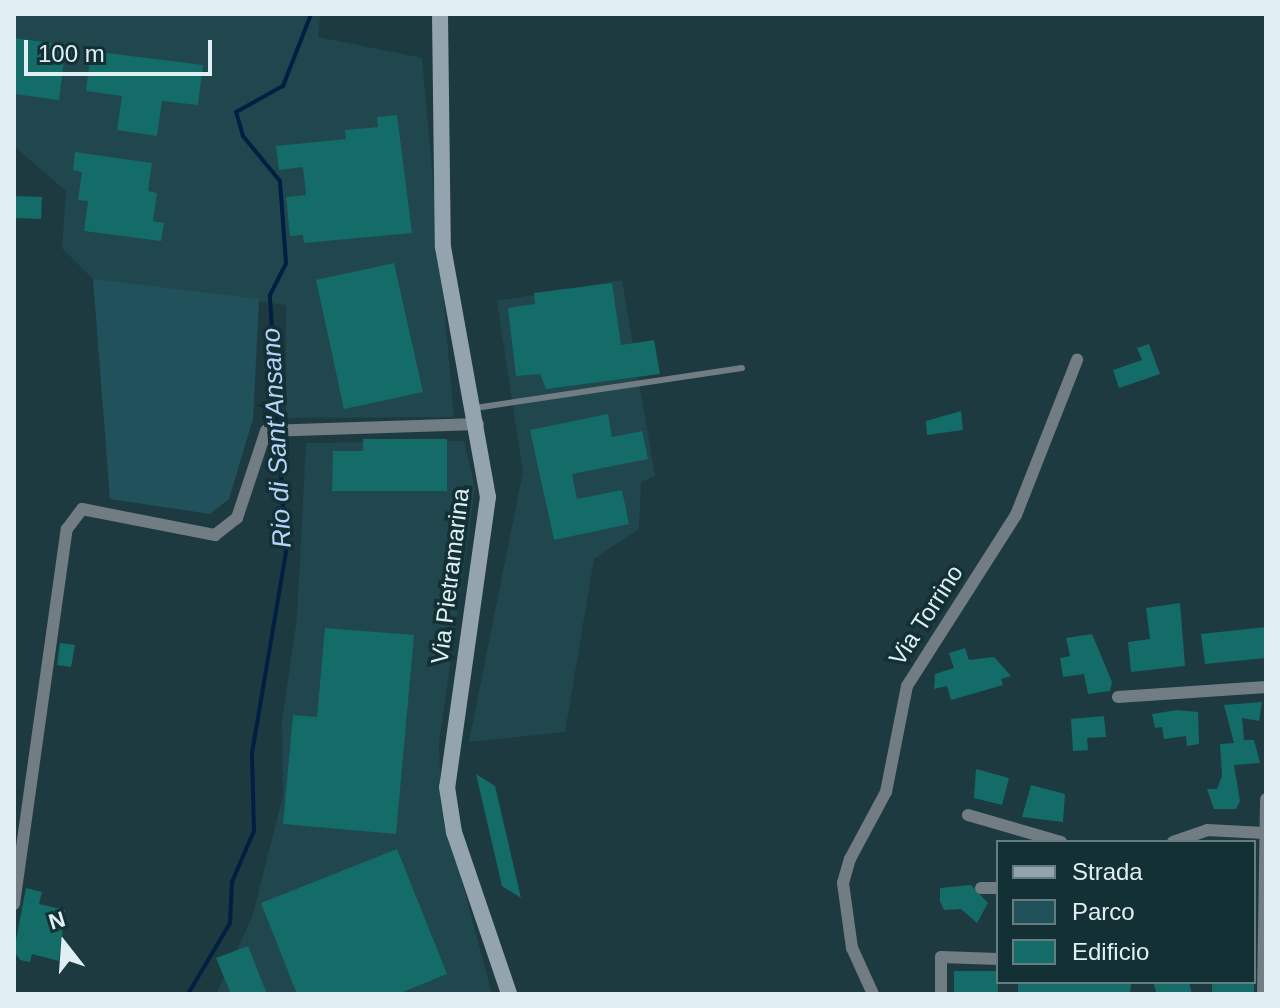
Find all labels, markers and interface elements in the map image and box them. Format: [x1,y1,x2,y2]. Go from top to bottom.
scale bar [28,24,216,74]
text: 100 m [38,40,105,67]
water label: Rio di Sant'Ansano [256,327,298,549]
street label: Via Pietramarina [425,486,475,666]
street label: Via Torrino [883,559,969,671]
legend [996,840,1256,984]
text: Strada [1072,858,1143,885]
text: Parco [1072,898,1135,925]
north arrow [24,904,104,984]
text: N [46,906,68,935]
text: Edificio [1072,938,1149,965]

